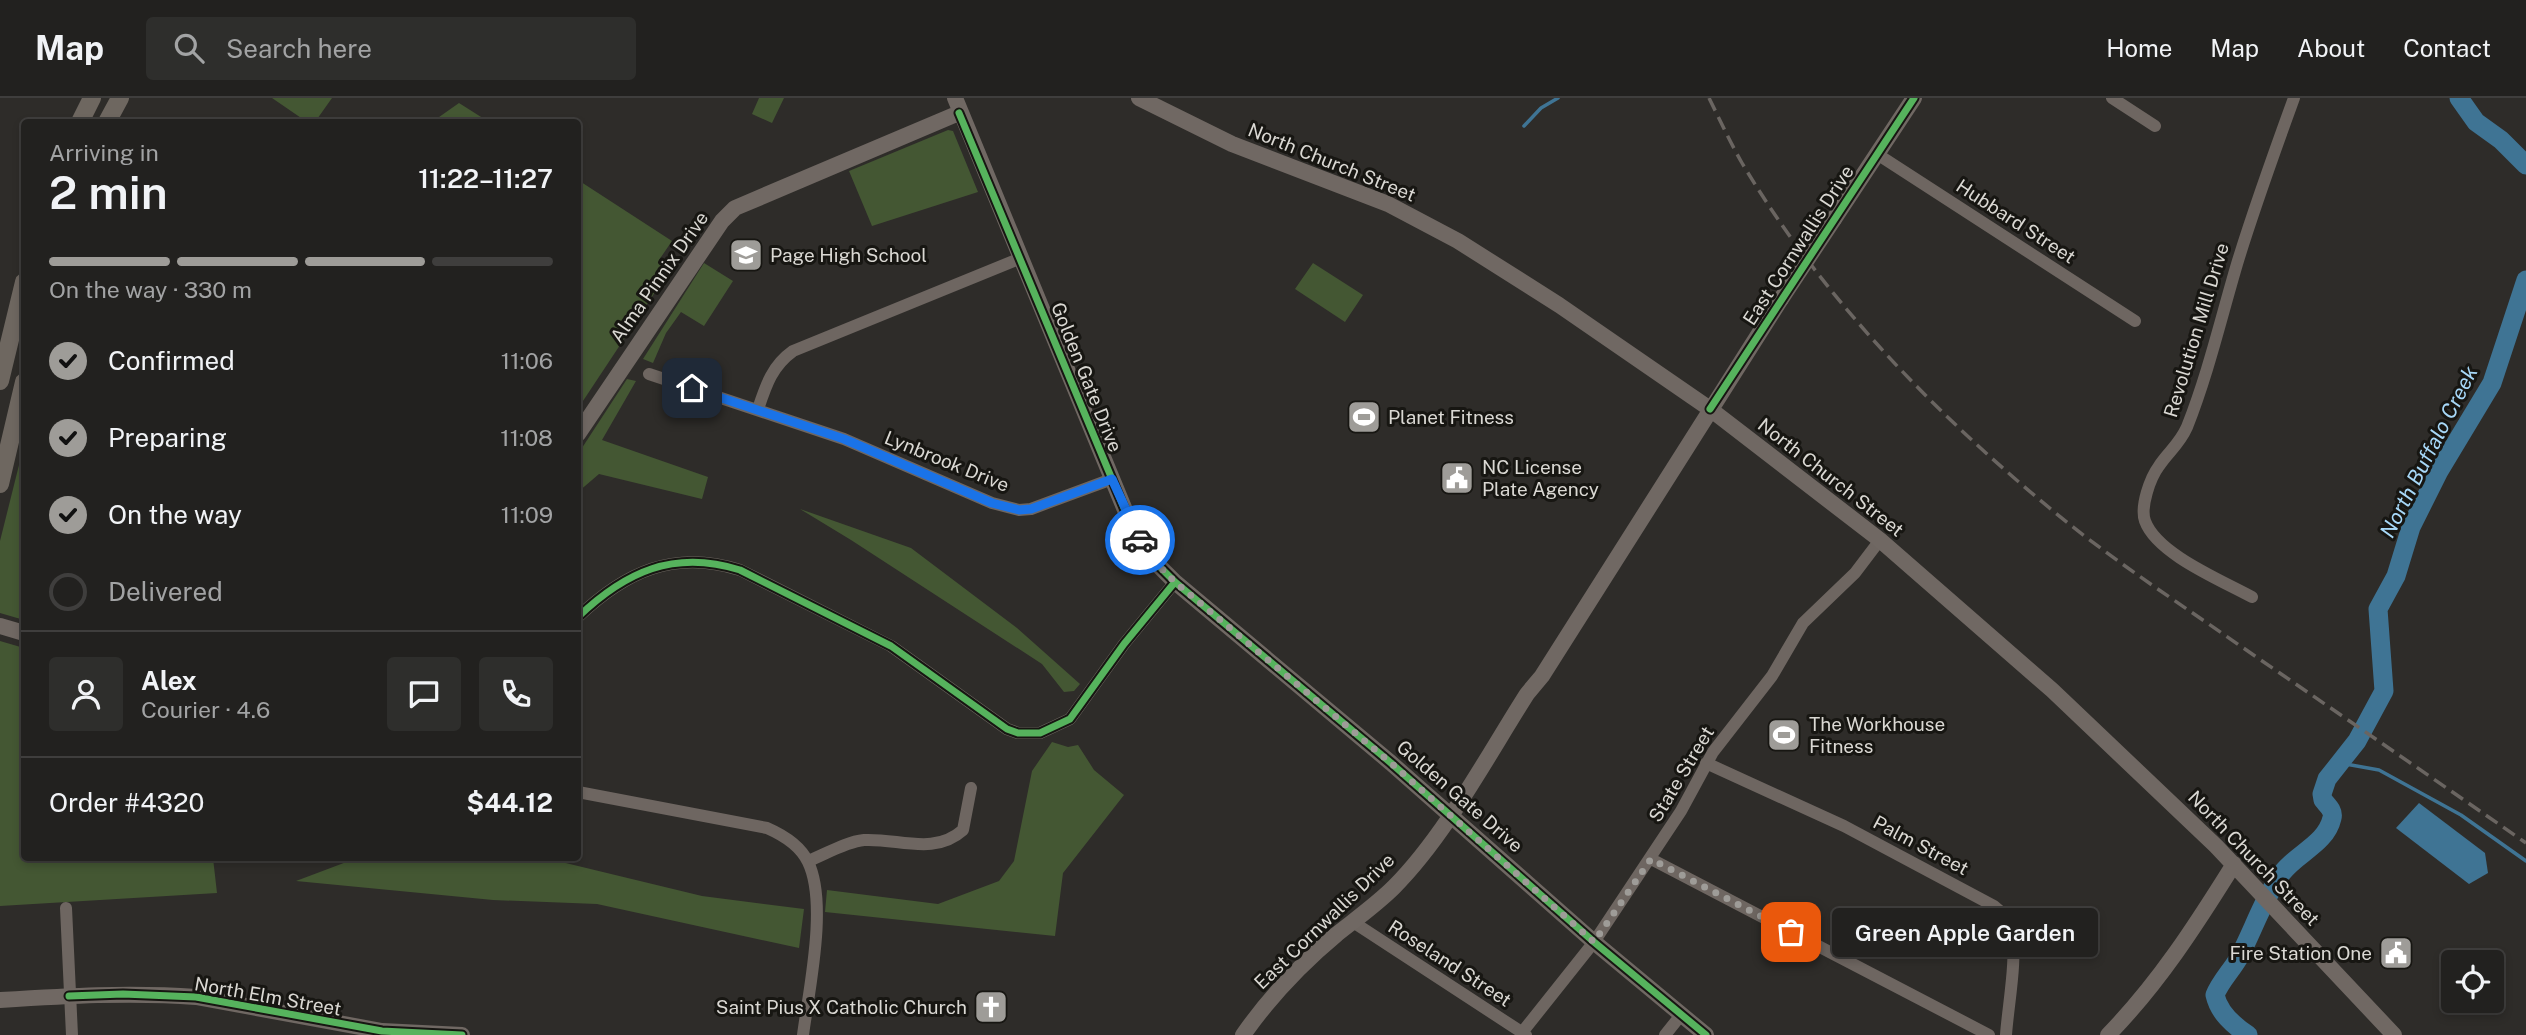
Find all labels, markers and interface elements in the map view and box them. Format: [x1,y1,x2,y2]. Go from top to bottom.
search box [146,17,636,80]
text: Map [35,29,104,67]
icon: search [170,29,208,67]
text: Search here [226,33,372,64]
text: Home [2106,34,2172,62]
text: Map [2210,34,2259,62]
text: About [2297,34,2365,62]
text: Contact [2403,34,2491,62]
street label: North Church Street [1245,118,1419,206]
text: Arriving in [49,139,159,166]
street label: East Cornwallis Drive [1738,161,1858,329]
text: 11:22–11:27 [418,163,553,194]
text: 2 min [49,165,168,219]
street label: Hubbard Street [1952,174,2080,268]
street label: Alma Pinnix Drive [606,207,712,347]
school or university icon: Page High School [727,236,765,274]
street label: Revolution Mill Drive [2159,240,2233,420]
place label: Page High School [770,244,927,266]
text: On the way · 330 m [49,276,252,303]
street label: Golden Gate Drive [1047,299,1127,455]
icon: check [49,342,87,380]
text: Confirmed [108,345,235,376]
text: 11:06 [501,347,553,374]
pin [662,358,722,418]
water label: North Buffalo Creek [2374,361,2483,542]
icon: home [673,369,711,407]
sports icon: Planet Fitness [1345,398,1383,436]
place label: Planet Fitness [1388,406,1514,428]
street label: North Church Street [1754,413,1908,541]
icon: check [49,419,87,457]
text: Preparing [108,422,227,453]
text: 11:08 [500,424,553,451]
street label: Lynbrook Drive [882,426,1012,496]
place label: NC License Plate Agency [1482,456,1599,500]
public building icon: NC License Plate Agency [1438,459,1476,497]
icon: check [49,496,87,534]
text: On the way [108,499,242,530]
text: 11:09 [501,501,553,528]
courier [1105,505,1175,575]
icon: car [1121,521,1159,559]
text: Delivered [108,576,223,607]
button: person [49,657,123,731]
button: chat [387,657,461,731]
button: phone [479,657,553,731]
text: Alex [141,665,197,696]
text: Courier · 4.6 [141,696,270,723]
place label: The Workhouse Fitness [1809,713,1945,757]
sports icon: The Workhouse Fitness [1765,716,1803,754]
street label: State Street [1644,722,1718,826]
street label: Golden Gate Drive [1393,735,1527,857]
street label: North Church Street [2184,786,2324,930]
text: Order #4320 [49,787,204,818]
text: $44.12 [467,787,553,818]
street label: Palm Street [1870,811,1972,879]
street label: East Cornwallis Drive [1249,849,1399,993]
pin [1761,902,1821,962]
callout: Green Apple Garden [1833,908,2099,956]
icon: bag [1772,913,1810,951]
street label: Roseland Street [1384,915,1516,1011]
text: Green Apple Garden [1855,919,2075,946]
public building icon: Fire Station One [2377,934,2415,972]
place label: Fire Station One [2230,942,2372,964]
map controls [2441,950,2504,1013]
button: locate [2441,950,2504,1013]
street label: North Elm Street [193,972,343,1020]
church icon: Saint Pius X Catholic Church [972,988,1010,1026]
place label: Saint Pius X Catholic Church [716,996,967,1018]

